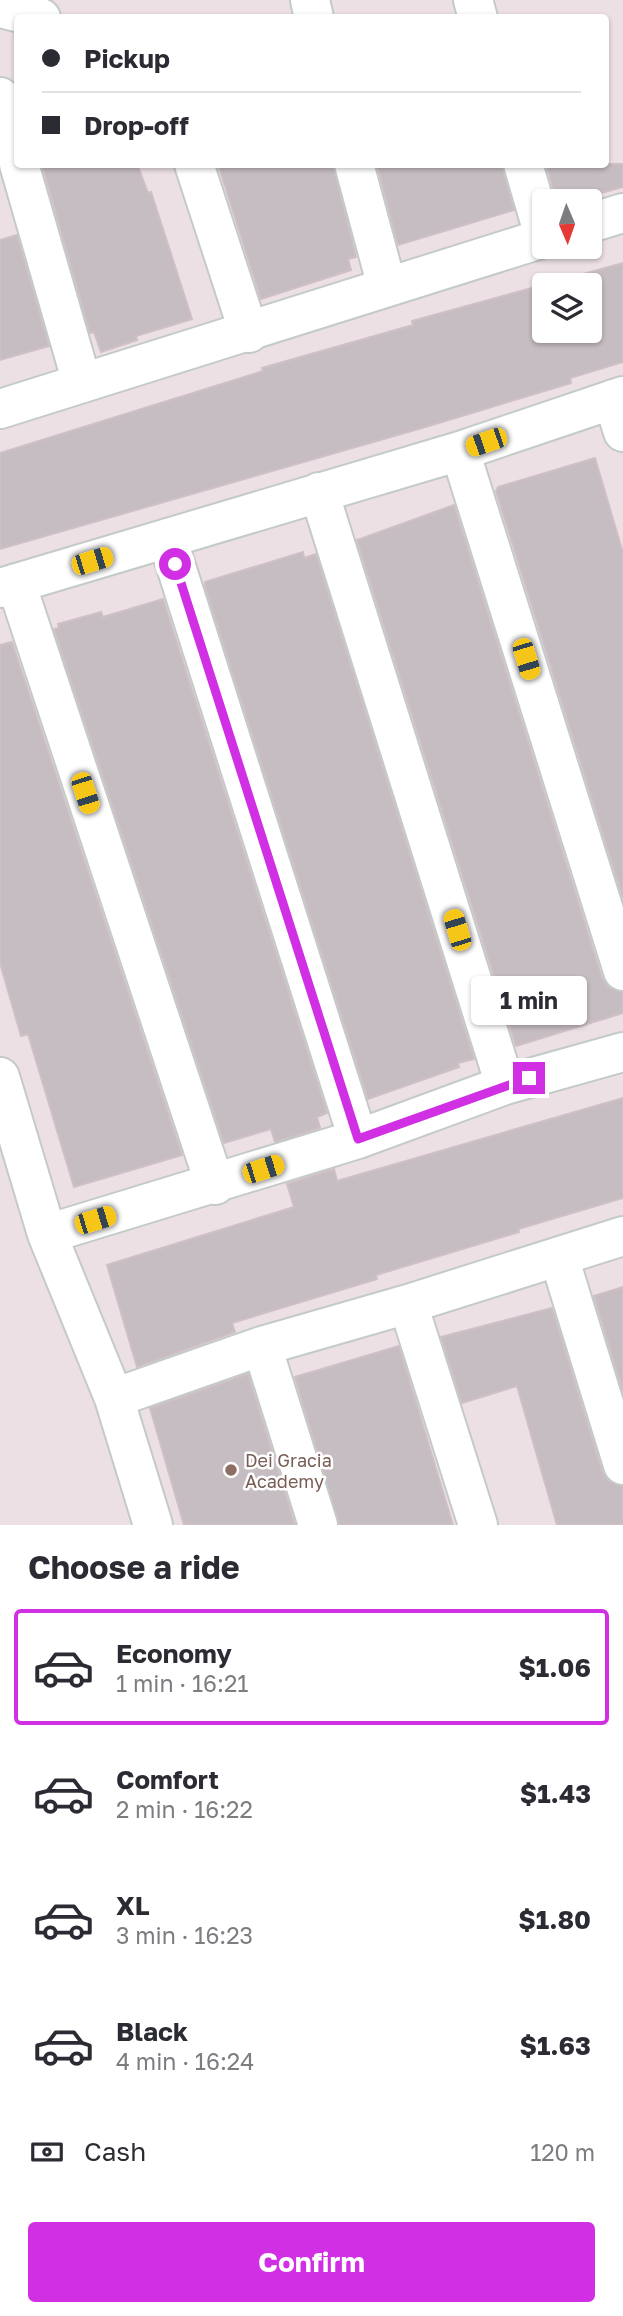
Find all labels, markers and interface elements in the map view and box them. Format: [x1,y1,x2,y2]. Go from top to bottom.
text: Pickup [84,43,170,74]
text: Drop-off [84,110,189,141]
north arrow [532,189,602,259]
map controls [532,189,602,343]
button: layers [532,273,602,343]
car [463,425,510,459]
car [69,545,116,577]
route start [159,548,191,580]
car [510,636,543,682]
car [69,770,102,816]
car [441,907,474,953]
callout: 1 min [471,976,587,1026]
text: 1 min [500,986,558,1014]
route end [513,1062,545,1094]
car [240,1153,287,1185]
car [72,1204,119,1236]
place label: Dei Gracia Academy [245,1449,332,1492]
marker: Dei Gracia Academy [223,1462,239,1478]
text: Choose a ride [28,1548,240,1586]
icon: car [32,1636,95,1699]
text: Economy [116,1638,232,1669]
text: $1.06 [518,1652,591,1683]
text: 1 min · 16:21 [116,1669,248,1697]
icon: car [32,1762,95,1825]
text: Comfort [116,1764,219,1795]
text: $1.43 [520,1778,591,1809]
text: 2 min · 16:22 [116,1795,253,1823]
icon: car [32,1888,95,1951]
text: XL [116,1890,150,1921]
text: $1.80 [518,1904,591,1935]
text: 3 min · 16:23 [116,1921,253,1949]
icon: car [32,2014,95,2077]
text: Black [116,2016,188,2047]
text: $1.63 [519,2030,591,2061]
text: 4 min · 16:24 [116,2047,254,2075]
icon: cash [28,2133,66,2171]
text: Cash [84,2136,146,2167]
text: 120 m [530,2138,595,2166]
button: Confirm [28,2222,595,2302]

